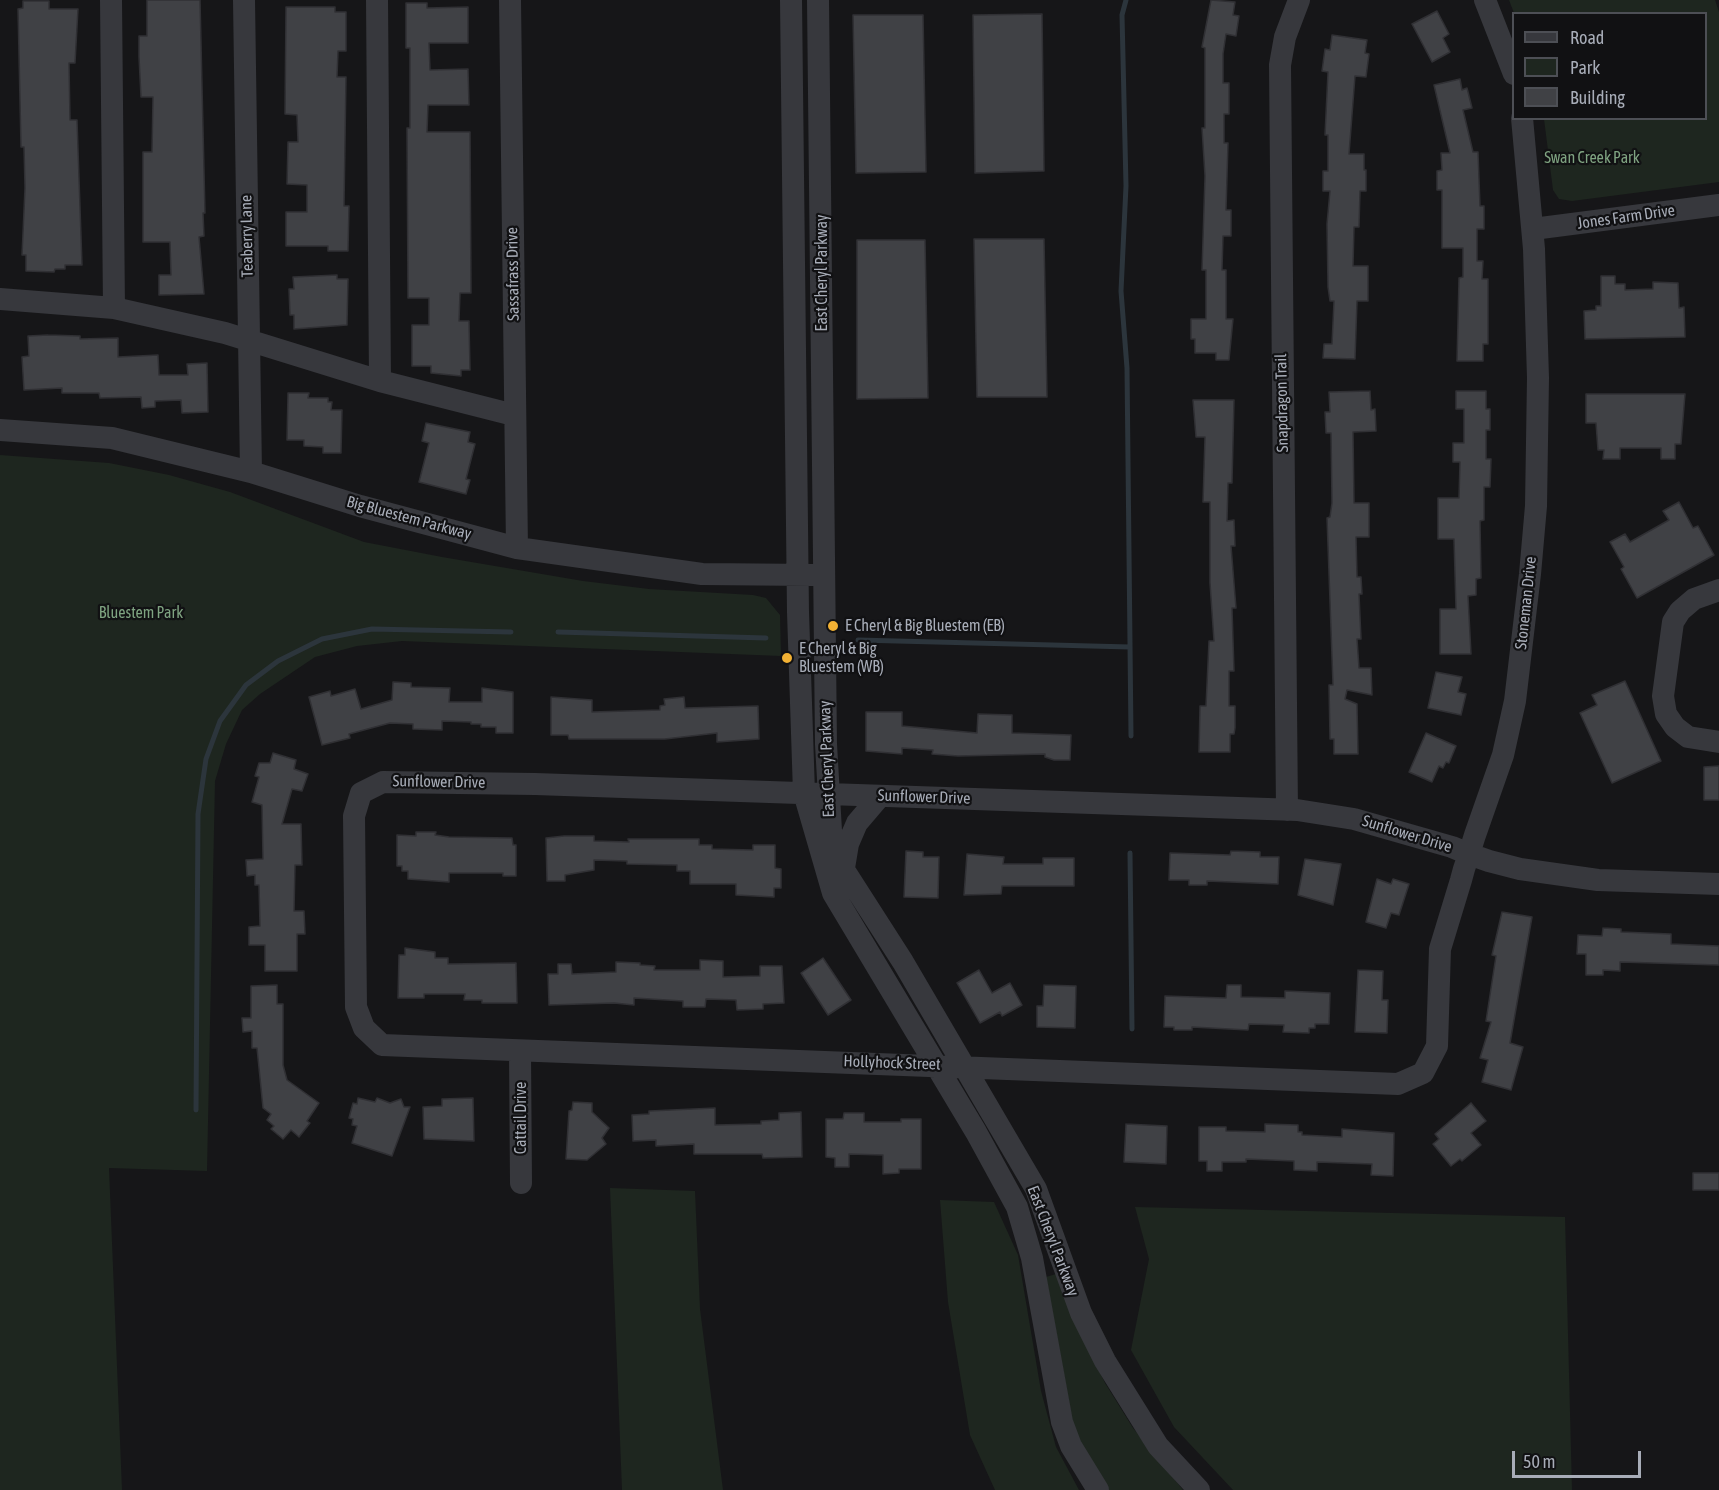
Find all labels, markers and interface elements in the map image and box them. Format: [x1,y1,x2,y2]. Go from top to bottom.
legend [1512,12,1707,120]
text: Road [1570,27,1604,48]
text: Park [1570,57,1600,78]
text: Building [1570,87,1625,108]
park label: Swan Creek Park [1544,148,1640,168]
street label: Teaberry Lane [237,195,257,277]
street label: Jones Farm Drive [1576,201,1676,233]
street label: East Cheryl Parkway [812,215,832,331]
street label: Sassafrass Drive [503,227,523,321]
street label: Snapdragon Trail [1272,353,1292,453]
street label: Big Bluestem Parkway [345,492,473,544]
street label: Stoneman Drive [1512,555,1540,651]
park label: Bluestem Park [99,603,183,623]
place label: E Cheryl & Big Bluestem (EB) [845,616,1005,636]
marker: E Cheryl & Big Bluestem (EB) [826,619,840,633]
place label: E Cheryl & Big Bluestem (WB) [799,639,884,677]
marker: E Cheryl & Big Bluestem (WB) [780,651,794,665]
street label: East Cheryl Parkway [815,700,839,818]
street label: Sunflower Drive [392,772,486,792]
street label: Sunflower Drive [877,786,971,808]
street label: Sunflower Drive [1360,811,1454,857]
street label: Hollyhock Street [843,1052,941,1074]
street label: Cattail Drive [511,1082,531,1154]
street label: East Cheryl Parkway [1023,1183,1083,1299]
scale bar [1515,1439,1644,1477]
text: 50 m [1523,1451,1555,1472]

